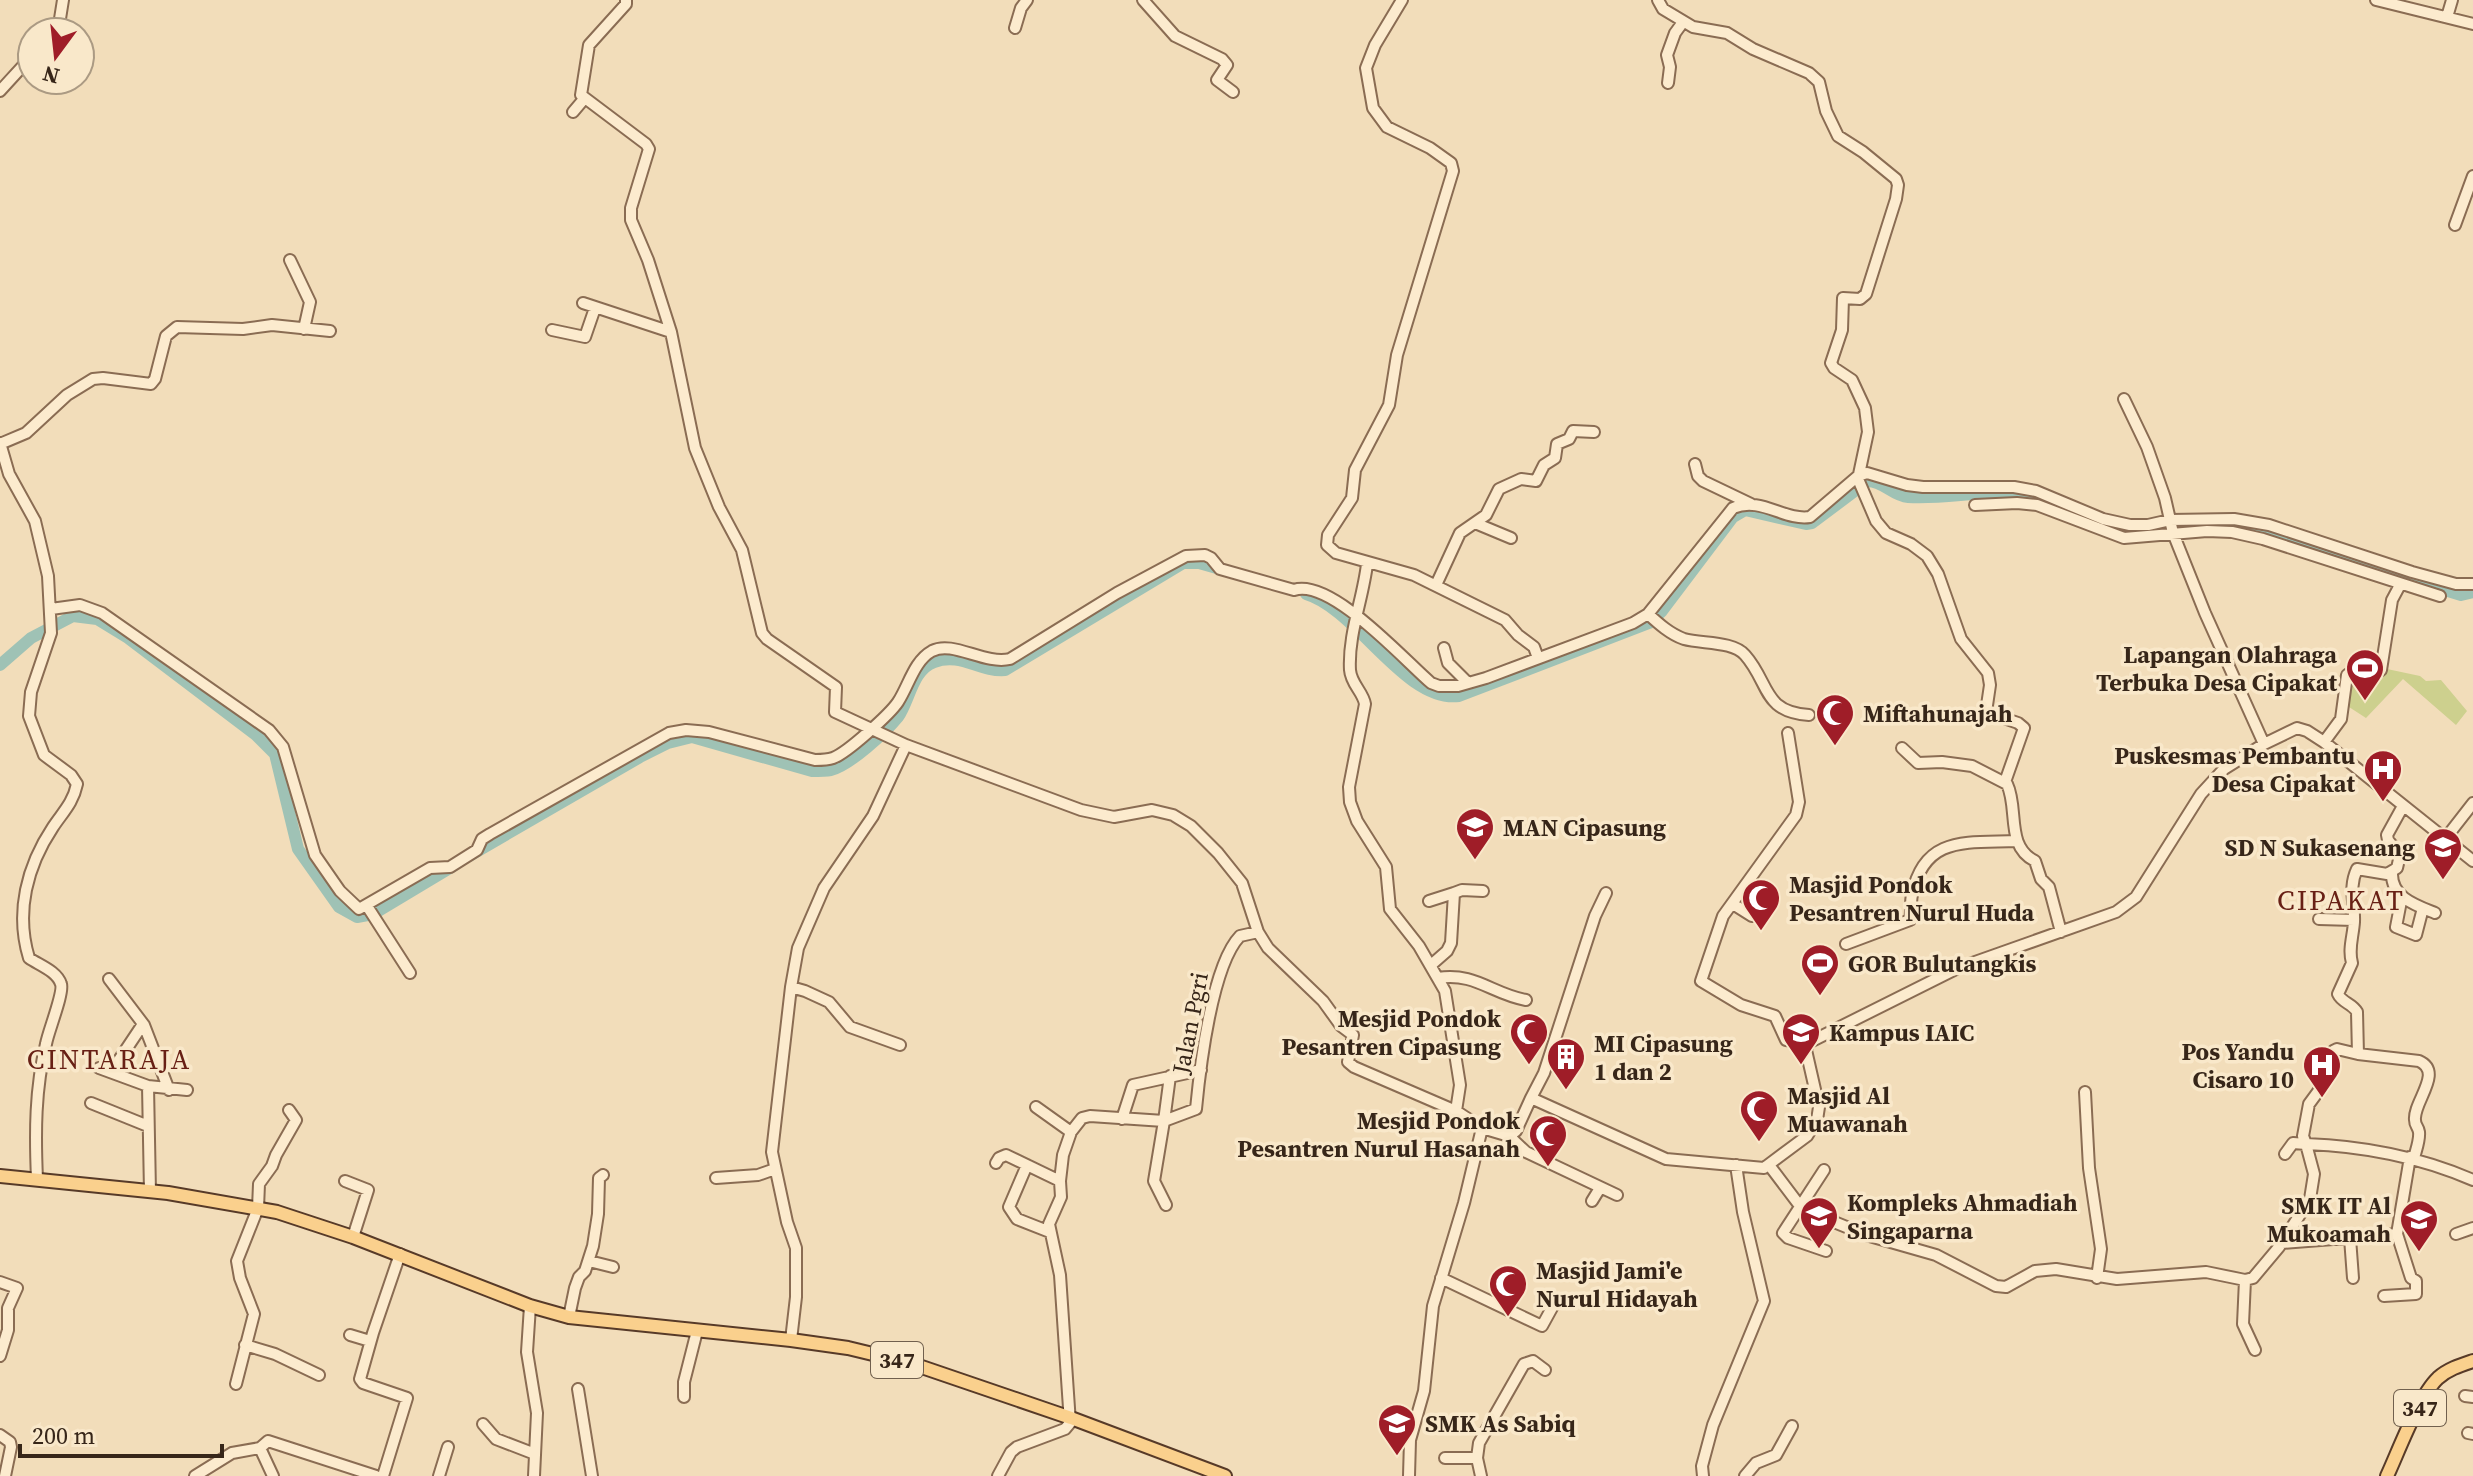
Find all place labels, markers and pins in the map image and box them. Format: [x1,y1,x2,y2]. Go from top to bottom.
place label: Lapangan Olahraga Terbuka Desa Cipakat [2096,638,2337,699]
sports icon: Lapangan Olahraga Terbuka Desa Cipakat [2344,647,2386,702]
mosque icon: Miftahunajah [1814,692,1856,747]
place label: Miftahunajah [1863,697,2013,730]
place label: Puskesmas Pembantu Desa Cipakat [2114,739,2355,800]
hospital icon: Puskesmas Pembantu Desa Cipakat [2362,748,2404,803]
school or university icon: MAN Cipasung [1454,806,1496,861]
place label: MAN Cipasung [1503,811,1666,844]
school or university icon: SD N Sukasenang [2422,826,2464,881]
place label: SD N Sukasenang [2225,831,2415,864]
place label: Masjid Pondok Pesantren Nurul Huda [1789,868,2034,929]
mosque icon: Masjid Pondok Pesantren Nurul Huda [1740,877,1782,932]
sports icon: GOR Bulutangkis [1799,942,1841,997]
place label: GOR Bulutangkis [1848,947,2037,980]
place label: Mesjid Pondok Pesantren Cipasung [1282,1002,1502,1063]
mosque icon: Mesjid Pondok Pesantren Cipasung [1508,1011,1550,1066]
school or university icon: Kampus IAIC [1780,1011,1822,1066]
place label: Kampus IAIC [1829,1016,1974,1049]
place label: MI Cipasung 1 dan 2 [1594,1027,1733,1088]
place label: Pos Yandu Cisaro 10 [2181,1035,2294,1096]
building icon: MI Cipasung 1 dan 2 [1545,1036,1587,1091]
hospital icon: Pos Yandu Cisaro 10 [2301,1044,2343,1099]
place label: Masjid Al Muawanah [1787,1079,1908,1140]
mosque icon: Masjid Al Muawanah [1738,1088,1780,1143]
place label: Mesjid Pondok Pesantren Nurul Hasanah [1237,1104,1521,1165]
mosque icon: Mesjid Pondok Pesantren Nurul Hasanah [1527,1113,1569,1168]
place label: Kompleks Ahmadiah Singaparna [1847,1186,2078,1247]
place label: SMK IT Al Mukoamah [2267,1189,2391,1250]
school or university icon: Kompleks Ahmadiah Singaparna [1798,1195,1840,1250]
school or university icon: SMK IT Al Mukoamah [2398,1198,2440,1253]
place label: Masjid Jami'e Nurul Hidayah [1536,1254,1698,1315]
mosque icon: Masjid Jami'e Nurul Hidayah [1487,1263,1529,1318]
school or university icon: SMK As Sabiq [1376,1402,1418,1457]
place label: SMK As Sabiq [1425,1407,1575,1440]

